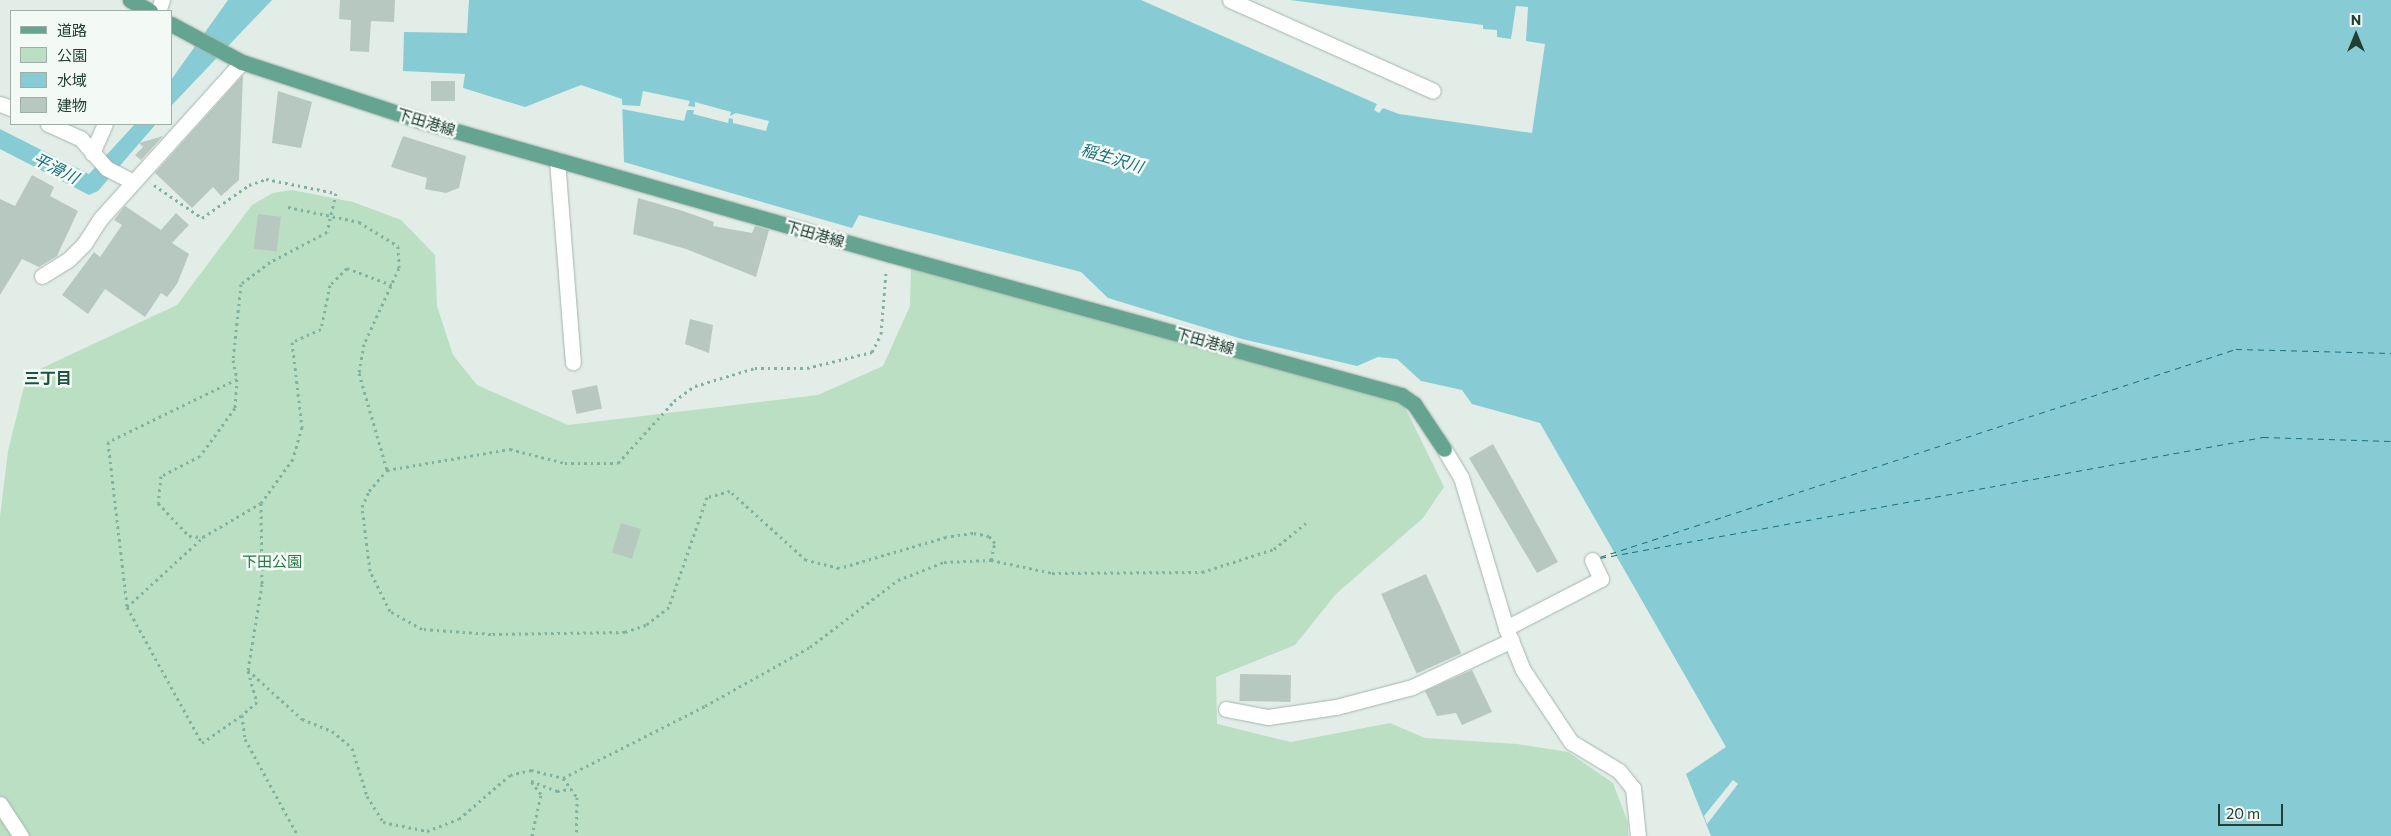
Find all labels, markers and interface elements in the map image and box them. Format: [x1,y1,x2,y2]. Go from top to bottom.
legend [10,10,172,125]
north arrow [2331,10,2381,60]
text: N [2351,11,2361,28]
text: 道路 [57,21,87,39]
text: 公園 [57,46,87,64]
text: 水域 [57,71,87,89]
text: 建物 [57,96,87,114]
street label: 下田港線 [395,105,457,139]
water label: 稲生沢川 [1079,139,1145,177]
water label: 平滑川 [30,149,82,187]
street label: 下田港線 [784,217,846,251]
street label: 下田港線 [1174,324,1236,358]
district label: 三丁目 [24,368,72,388]
park label: 下田公園 [242,553,302,571]
scale bar [2221,794,2286,826]
text: 20 m [2226,804,2260,822]

